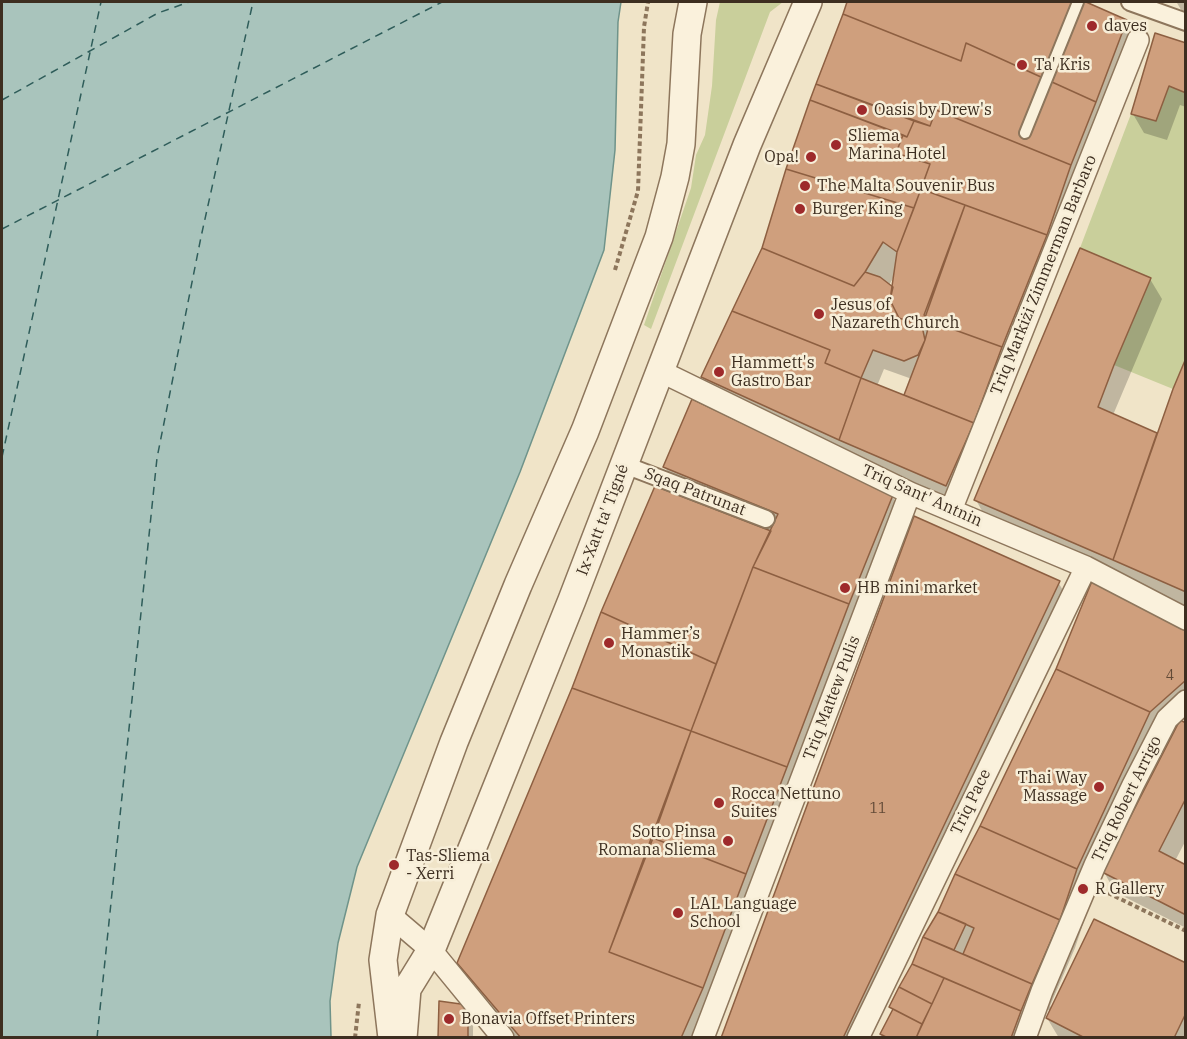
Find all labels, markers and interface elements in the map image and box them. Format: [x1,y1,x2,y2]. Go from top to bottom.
place label: daves [1104,16,1147,36]
marker: daves [1085,19,1099,33]
place label: Ta' Kris [1034,55,1090,75]
marker: Ta' Kris [1015,58,1029,72]
place label: Oasis by Drew's [874,100,992,120]
marker: Oasis by Drew's [855,103,869,117]
place label: Sliema Marina Hotel [848,126,946,164]
marker: Sliema Marina Hotel [829,138,843,152]
place label: Opa! [764,147,799,167]
marker: Opa! [804,150,818,164]
street label: Triq Markiżi Zimmerman Barbaro [987,152,1101,398]
place label: The Malta Souvenir Bus [817,176,995,196]
marker: The Malta Souvenir Bus [798,179,812,193]
place label: Burger King [812,199,903,219]
marker: Burger King [793,202,807,216]
place label: Jesus of Nazareth Church [831,295,960,333]
marker: Jesus of Nazareth Church [812,307,826,321]
place label: Hammett's Gastro Bar [731,353,815,391]
marker: Hammett's Gastro Bar [712,365,726,379]
street label: Triq Sant' Antnin [859,461,985,531]
street label: Ix-Xatt ta' Tigné [573,462,633,578]
street label: Sqaq Patrunat [642,464,748,520]
place label: HB mini market [857,578,978,598]
marker: HB mini market [838,581,852,595]
place label: Hammer’s Monastik [621,624,700,662]
street label: Triq Mattew Pulis [799,633,865,763]
marker: Hammer’s Monastik [602,636,616,650]
house number: 4 [1166,668,1174,684]
street label: Triq Robert Arrigo [1088,733,1166,865]
street label: Triq Pace [947,766,995,838]
place label: Thai Way Massage [1017,768,1087,806]
marker: Thai Way Massage [1092,780,1106,794]
place label: Rocca Nettuno Suites [731,784,841,822]
marker: Rocca Nettuno Suites [712,796,726,810]
house number: 11 [870,801,886,817]
place label: Sotto Pinsa Romana Sliema [598,822,716,860]
marker: Sotto Pinsa Romana Sliema [721,834,735,848]
place label: Tas-Sliema - Xerri [406,846,490,884]
marker: Tas-Sliema - Xerri [387,858,401,872]
place label: R Gallery [1095,879,1164,899]
marker: R Gallery [1076,882,1090,896]
place label: LAL Language School [690,894,797,932]
marker: LAL Language School [671,906,685,920]
place label: Bonavia Offset Printers [461,1009,635,1029]
marker: Bonavia Offset Printers [442,1012,456,1026]

